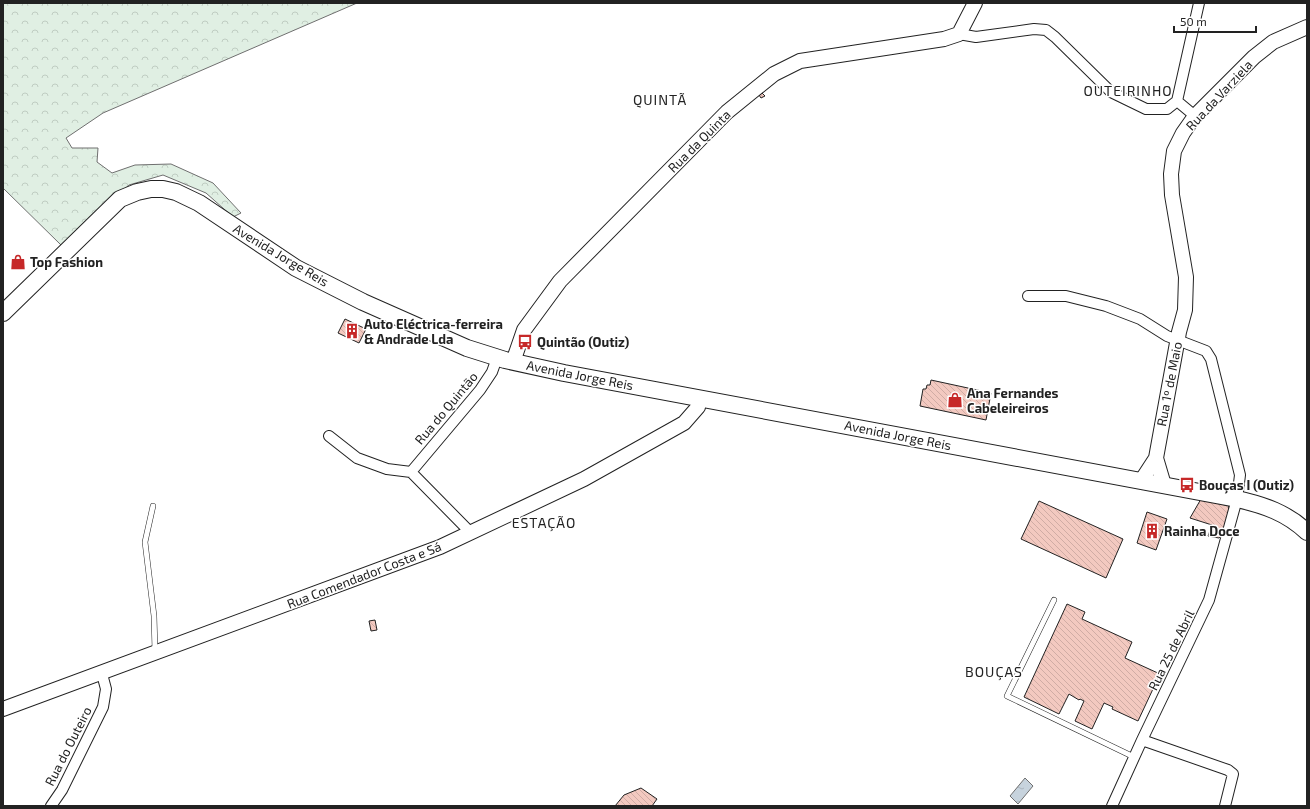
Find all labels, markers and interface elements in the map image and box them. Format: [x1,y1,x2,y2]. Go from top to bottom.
scale bar [1174,8,1256,34]
text: 50 m [1180,14,1207,28]
street label: Rua da Varziela [1182,56,1256,134]
district label: OUTEIRINHO [1083,82,1173,99]
district label: QUINTÃ [633,91,687,108]
street label: Rua da Quinta [664,106,734,176]
street label: Avenida Jorge Reis [230,220,332,290]
shop icon: Top Fashion [9,253,27,271]
place label: Top Fashion [30,254,103,270]
place label: Auto Eléctrica-ferreira & Andrade Lda [364,316,503,347]
building icon: Auto Eléctrica-ferreira & Andrade Lda [343,322,361,340]
bus stop icon: Quintão (Outiz) [516,333,534,351]
place label: Quintão (Outiz) [537,334,629,351]
street label: Rua 1º de Maio [1153,340,1185,428]
street label: Avenida Jorge Reis [525,357,635,393]
street label: Rua do Quintão [411,369,481,447]
place label: Ana Fernandes Cabeleireiros [967,385,1059,416]
shop icon: Ana Fernandes Cabeleireiros [946,391,964,409]
street label: Avenida Jorge Reis [843,417,953,453]
bus stop icon: Bouças I (Outiz) [1178,476,1196,494]
place label: Bouças I (Outiz) [1199,477,1294,494]
district label: ESTAÇÃO [512,514,576,532]
building icon: Rainha Doce [1143,522,1161,540]
place label: Rainha Doce [1164,523,1240,539]
street label: Rua Comendador Costa e Sá [285,538,443,612]
street label: Rua 25 de Abril [1145,607,1197,693]
district label: BOUÇAS [965,663,1023,681]
street label: Rua do Outeiro [41,704,95,788]

